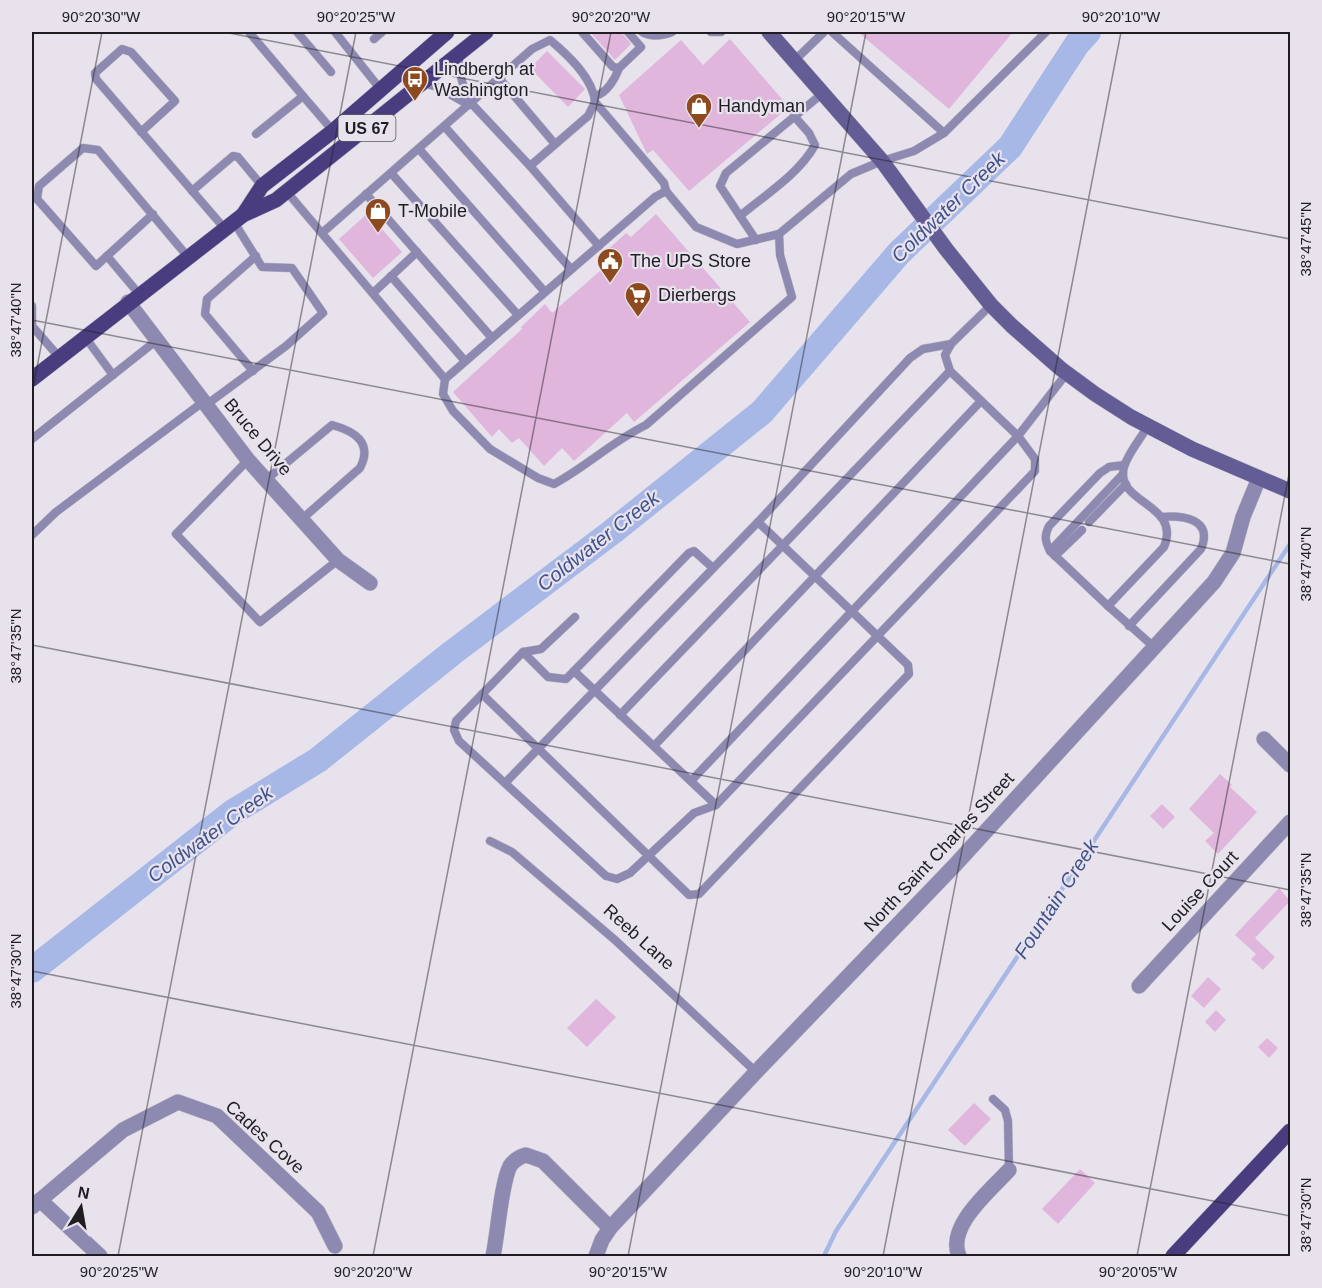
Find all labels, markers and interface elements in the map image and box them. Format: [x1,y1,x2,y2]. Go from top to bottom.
text: 90°20'30"W [62,8,141,25]
text: 90°20'25"W [317,8,396,25]
text: 90°20'20"W [572,8,651,25]
text: 90°20'15"W [827,8,906,25]
text: 90°20'10"W [1082,8,1161,25]
place label: Lindbergh at Washington [434,59,534,100]
bus stop icon: Lindbergh at Washington [400,64,430,102]
shop icon: Handyman [684,91,714,129]
place label: Handyman [718,96,805,116]
road number: US 67 [338,115,395,141]
water label: Coldwater Creek [887,147,1010,267]
shop icon: T-Mobile [363,196,393,234]
place label: T-Mobile [398,201,467,221]
text: 38°47'45"N [1297,201,1314,277]
public building icon: The UPS Store [595,246,625,284]
place label: The UPS Store [630,251,751,271]
supermarket icon: Dierbergs [623,280,653,318]
text: 38°47'40"N [7,282,24,358]
place label: Dierbergs [658,285,736,305]
street label: Bruce Drive [220,395,296,479]
water label: Coldwater Creek [533,486,664,596]
text: 38°47'40"N [1297,526,1314,602]
text: 38°47'35"N [7,608,24,684]
street label: North Saint Charles Street [860,768,1018,936]
water label: Coldwater Creek [143,781,278,887]
water label: Fountain Creek [1010,835,1103,962]
street label: Louise Court [1158,847,1242,935]
text: 38°47'35"N [1297,852,1314,928]
street label: Reeb Lane [600,900,678,974]
text: 38°47'30"N [7,933,24,1009]
street label: Cades Cove [221,1096,309,1178]
north arrow [51,1177,111,1237]
text: 38°47'30"N [1297,1177,1314,1253]
text: N [76,1183,91,1202]
text: 90°20'25"W [80,1263,159,1280]
text: 90°20'20"W [334,1263,413,1280]
text: 90°20'15"W [589,1263,668,1280]
text: 90°20'10"W [844,1263,923,1280]
text: 90°20'05"W [1099,1263,1178,1280]

